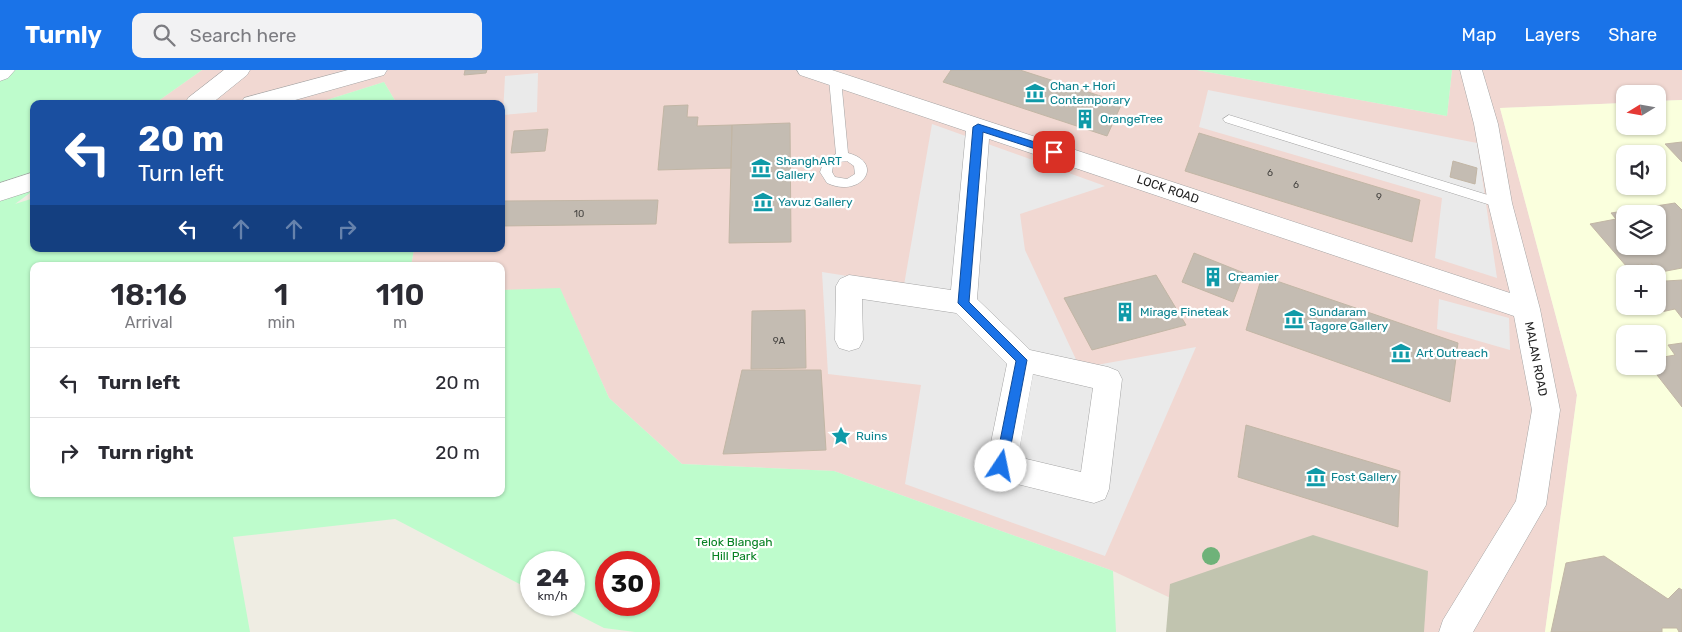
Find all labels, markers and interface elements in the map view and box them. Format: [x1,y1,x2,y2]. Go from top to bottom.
search box [132,13,482,58]
text: Turnly [25,21,102,49]
icon: search [150,21,178,49]
text: Search here [190,24,296,47]
text: Map [1462,24,1497,46]
text: Layers [1525,24,1580,46]
text: Share [1608,24,1657,46]
place label: Chan + Hori Contemporary [1050,79,1131,107]
museum icon: Chan + Hori Contemporary [1024,82,1046,104]
north arrow [1616,85,1666,135]
map controls [1616,85,1666,375]
building icon: OrangeTree [1074,108,1096,130]
place label: OrangeTree [1100,112,1163,126]
text: 20 m [138,118,224,160]
icon: left [55,120,120,185]
pin [1033,131,1075,173]
icon: arrive [1040,138,1068,166]
button: sound [1616,145,1666,195]
place label: ShanghART Gallery [776,154,842,182]
museum icon: ShanghART Gallery [750,157,772,179]
text: Turn left [138,160,224,187]
house number: 6 [1267,167,1273,179]
street label: LOCK ROAD [1135,172,1201,206]
house number: 6 [1293,179,1299,191]
museum icon: Yavuz Gallery [752,191,774,213]
house number: 9 [1376,191,1382,203]
place label: Yavuz Gallery [778,195,853,209]
button: layers [1616,205,1666,255]
house number: 10 [574,208,584,220]
icon: left [174,215,202,243]
icon: ahead [227,215,255,243]
icon: ahead [280,215,308,243]
icon: right [333,215,361,243]
button: + [1616,265,1666,315]
building icon: Creamier [1202,266,1224,288]
place label: Creamier [1228,270,1279,284]
text: 18:16 [111,277,187,313]
text: 1 [274,277,288,313]
text: 110 [376,277,424,313]
building icon: Mirage Fineteak [1114,301,1136,323]
place label: Mirage Fineteak [1140,305,1229,319]
place label: Sundaram Tagore Gallery [1309,305,1389,333]
museum icon: Sundaram Tagore Gallery [1283,308,1305,330]
text: Arrival [125,313,173,332]
text: min [267,313,295,332]
text: m [393,313,407,332]
street label: MALAN ROAD [1522,320,1550,398]
button: − [1616,325,1666,375]
house number: 9A [773,335,785,347]
museum icon: Art Outreach [1390,342,1412,364]
place label: Art Outreach [1416,346,1488,360]
icon: left [55,369,83,397]
text: Turn left [98,371,180,394]
text: 20 m [435,371,480,394]
place icon: Ruins [830,425,852,447]
place label: Ruins [856,429,887,443]
icon: right [55,439,83,467]
position arrow [974,439,1026,491]
text: Turn right [98,441,193,464]
text: 20 m [435,441,480,464]
museum icon: Fost Gallery [1305,466,1327,488]
place label: Fost Gallery [1331,470,1397,484]
park label: Telok Blangah Hill Park [695,535,773,563]
speed limit sign: 30 [595,551,660,616]
text: 24 [536,563,569,592]
text: km/h [538,589,567,603]

